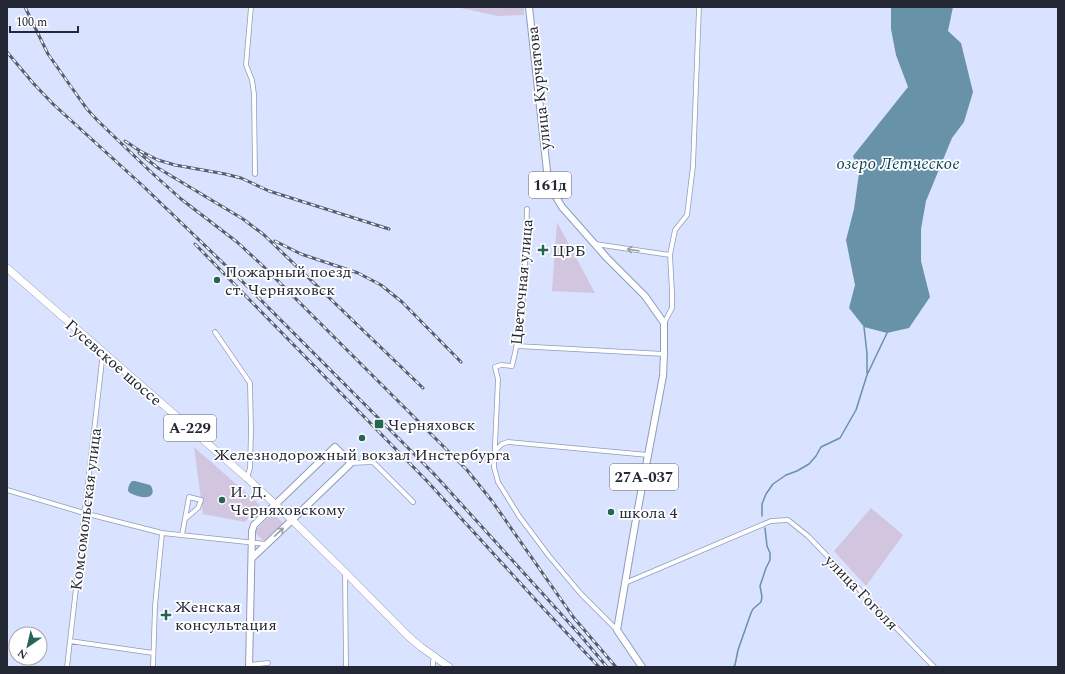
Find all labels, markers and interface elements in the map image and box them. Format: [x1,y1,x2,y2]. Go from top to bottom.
scale bar [10,8,78,34]
text: 100 m [16,13,47,32]
street label: улица Курчатова [521,25,558,152]
water label: озеро Летческое [836,151,960,177]
road number: 161д [529,172,571,198]
street label: Цветочная улица [505,218,539,346]
place label: ЦРБ [552,239,585,263]
marker: ЦРБ [537,244,549,256]
one-way arrow [627,246,640,254]
place label: Пожарный поезд ст. Черняховск [225,260,351,302]
marker: Пожарный поезд ст. Черняховск [212,275,222,285]
street label: Гусевское шоссе [60,314,167,412]
place label: Черняховск [388,413,476,437]
road number: А-229 [164,415,216,441]
marker: Черняховск [373,418,385,430]
street label: Комсомольская улица [64,426,108,592]
marker: Железнодорожный вокзал Инстербурга [357,433,367,443]
place label: Железнодорожный вокзал Инстербурга [214,443,510,467]
road number: 27А-037 [610,464,678,490]
place label: И. Д. Черняховскому [230,480,346,522]
marker: И. Д. Черняховскому [217,495,227,505]
place label: школа 4 [619,501,678,525]
marker: школа 4 [606,507,616,517]
one-way arrow [274,527,284,537]
street label: улица Гоголя [818,549,904,636]
place label: Женская консультация [175,595,277,637]
marker: Женская консультация [160,609,172,621]
north arrow [8,626,48,666]
text: N [14,644,31,663]

